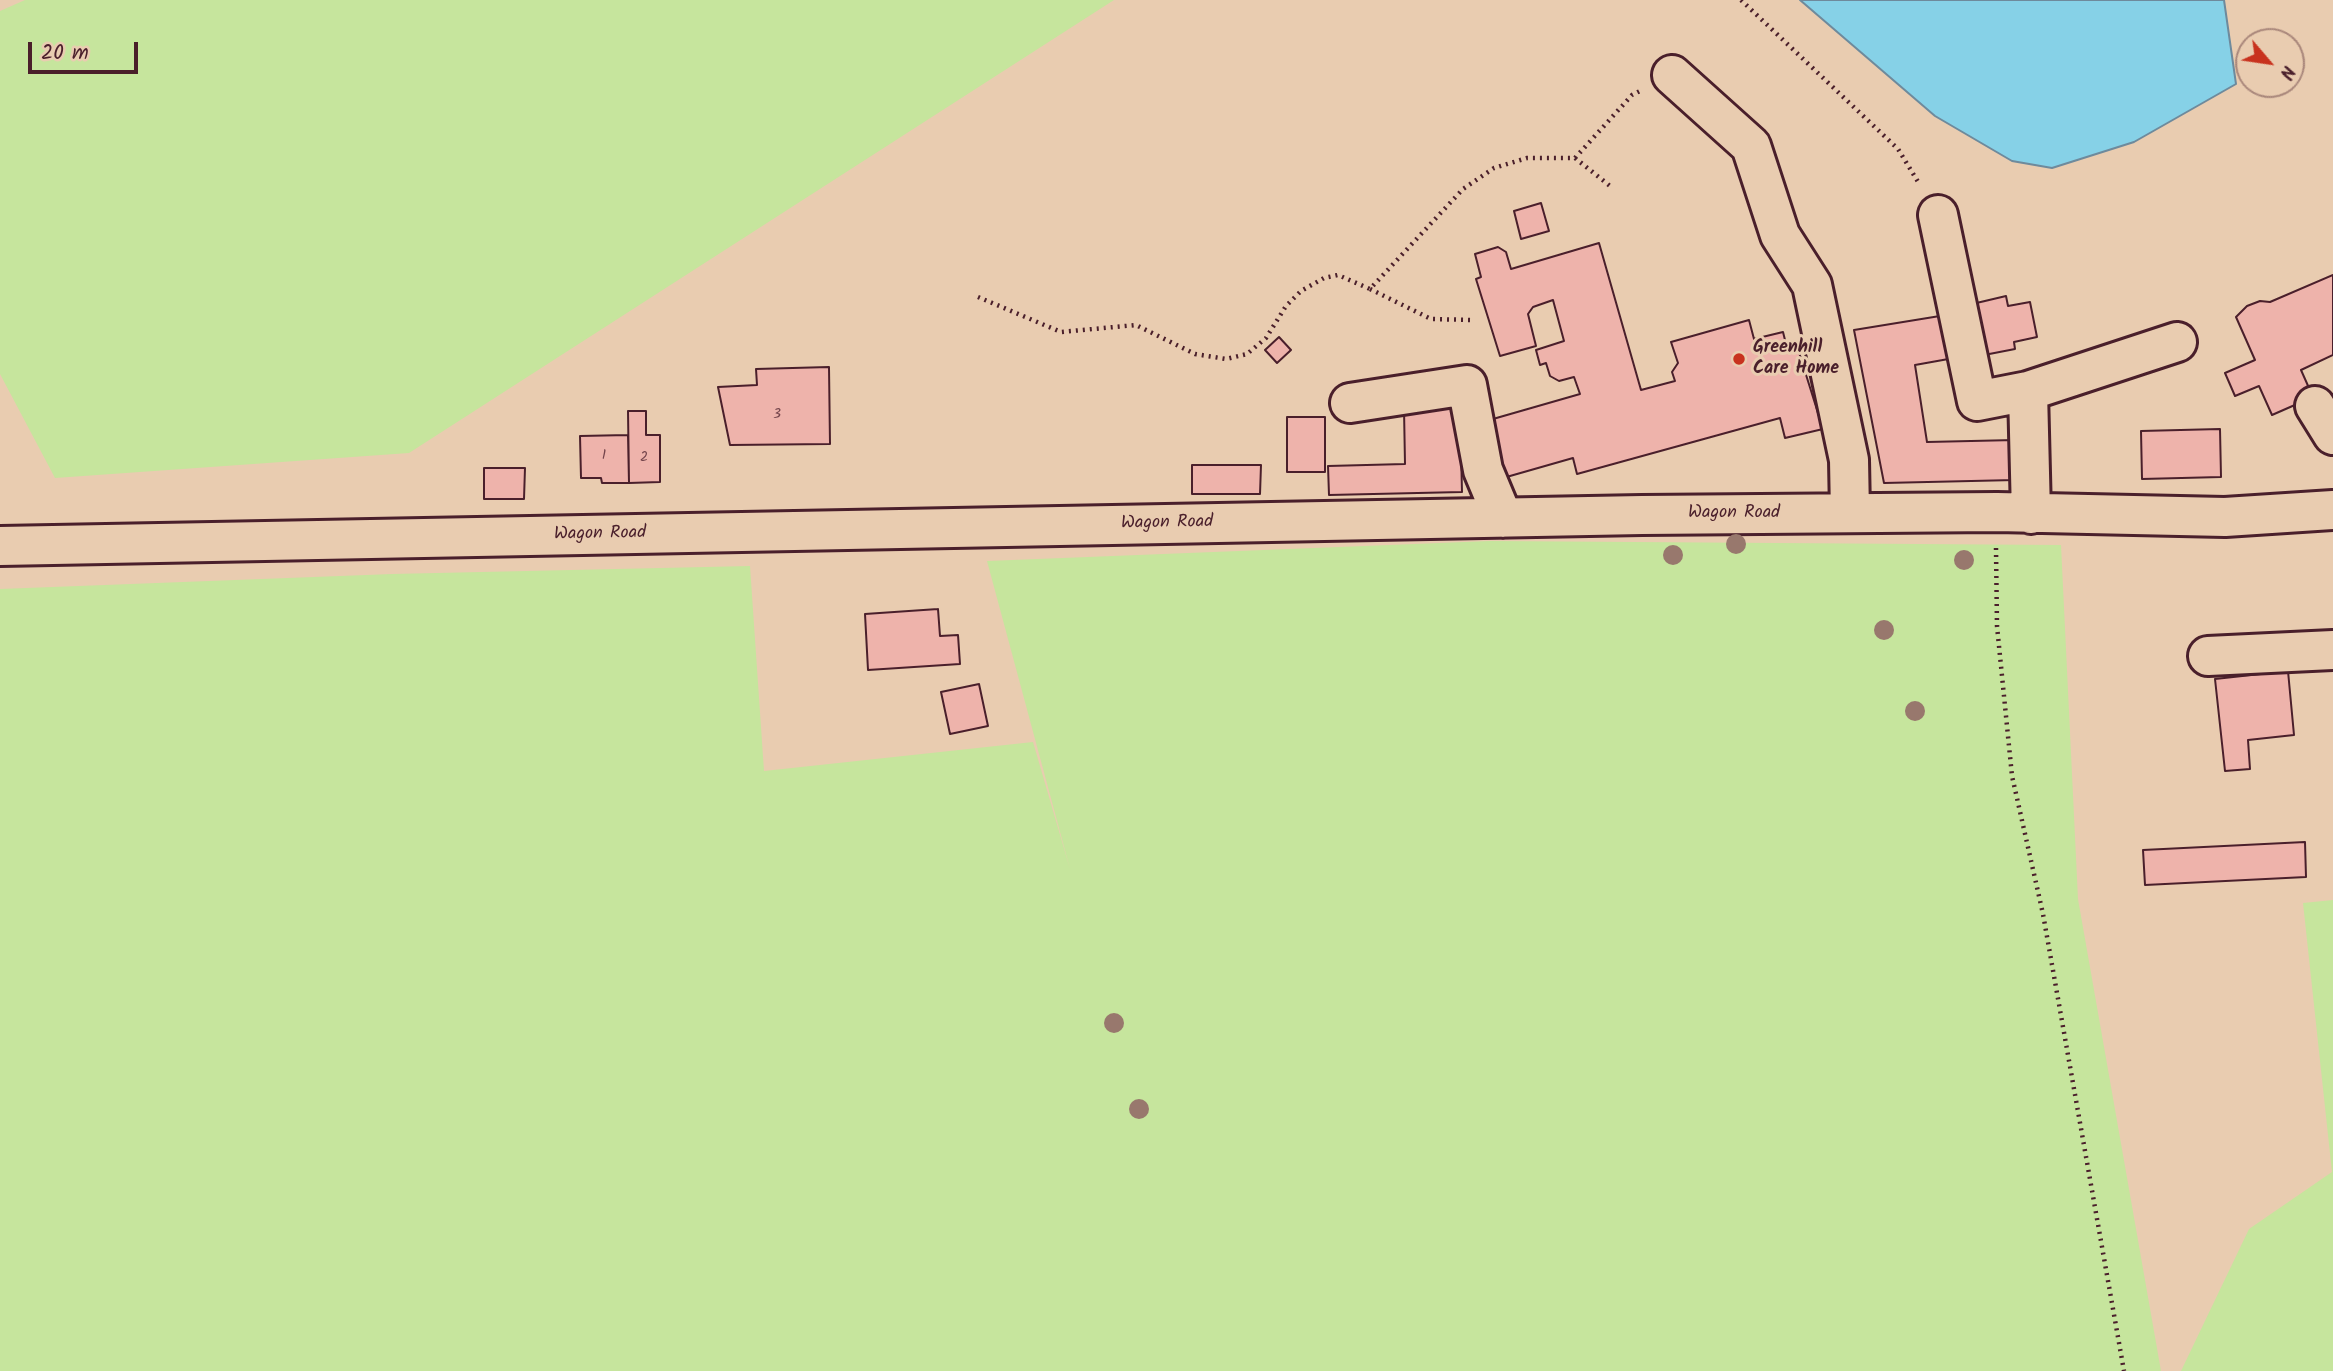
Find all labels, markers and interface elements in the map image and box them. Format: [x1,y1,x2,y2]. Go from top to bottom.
scale bar [32,28,142,72]
north arrow [2235,28,2305,98]
text: 20 m [41,37,89,70]
text: N [2271,60,2303,85]
place label: Greenhill Care Home [1753,338,1839,380]
marker: Greenhill Care Home [1731,351,1747,367]
house number: 3 [773,408,781,424]
house number: 1 [602,449,606,465]
house number: 2 [640,451,648,467]
street label: Wagon Road [1688,503,1780,525]
street label: Wagon Road [1121,512,1213,536]
street label: Wagon Road [554,523,646,547]

